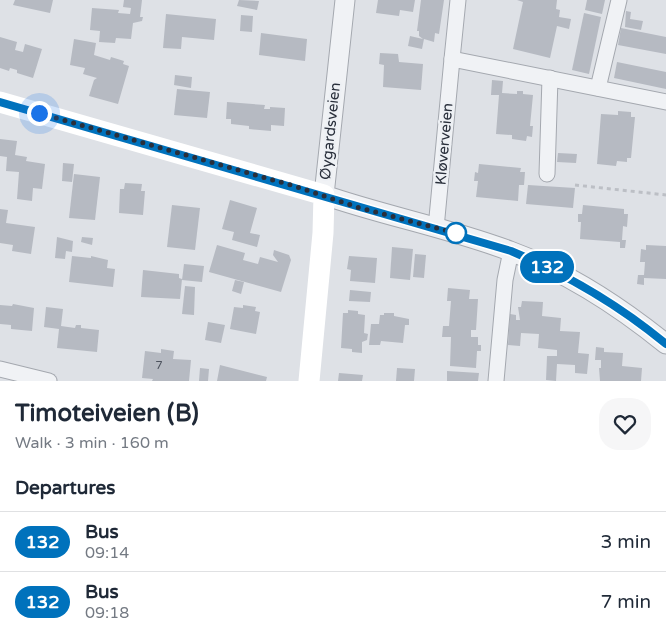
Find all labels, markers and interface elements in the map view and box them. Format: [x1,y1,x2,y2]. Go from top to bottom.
street label: Øygardsveien [316,81,344,181]
your location [27,101,52,126]
street label: Kløverveien [431,102,457,186]
unlabelled marker [445,222,467,244]
line badge: 132 [518,251,576,283]
text: 132 [530,256,564,278]
house number: 7 [155,358,163,372]
button: heart [599,398,651,450]
text: Timoteiveien (B) [15,399,199,428]
text: Walk · 3 min · 160 m [15,433,169,453]
text: Departures [15,477,115,499]
text: Bus [85,521,119,543]
text: 132 [26,531,59,553]
text: 3 min [600,531,651,553]
text: 09:14 [85,543,129,563]
text: Bus [85,581,119,603]
text: 132 [26,591,59,613]
text: 7 min [600,591,651,613]
text: 09:18 [85,603,129,623]

